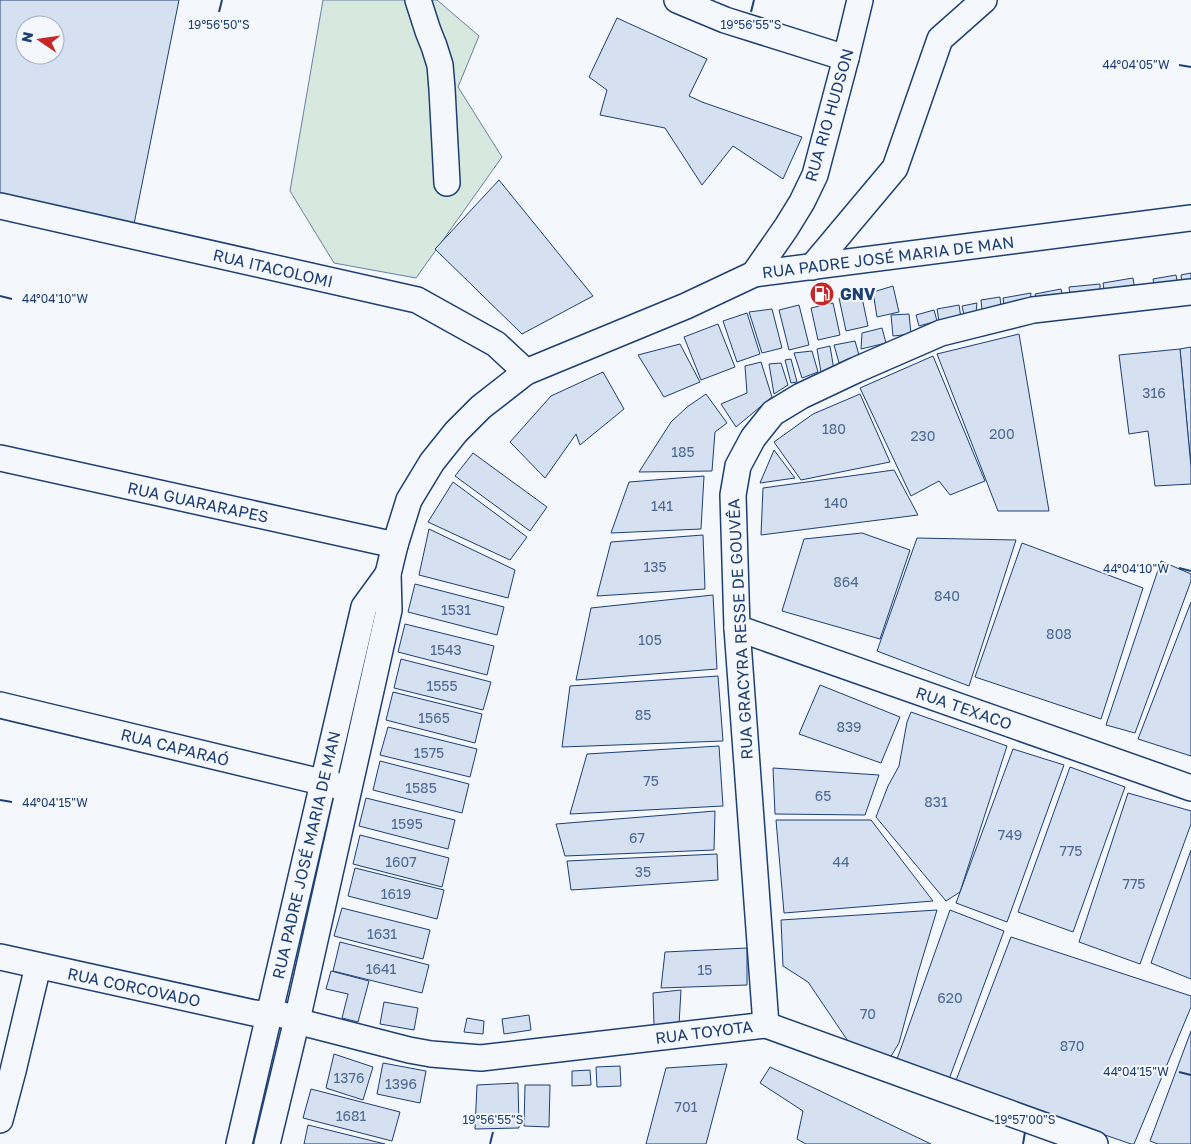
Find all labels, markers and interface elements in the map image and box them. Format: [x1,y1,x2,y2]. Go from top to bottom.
north arrow [15,15,65,65]
text: 19°56'50"S [188,17,250,32]
text: 19°56'55"S [721,17,782,32]
text: N [17,30,36,44]
street label: RUA RIO HUDSON [800,46,858,184]
text: 44°04'05"W [1103,57,1170,72]
street label: RUA PADRE JOSÉ MARIA DE MAN [761,232,1015,282]
street label: RUA ITACOLOMI [211,244,335,292]
fuel station icon: GNV [809,281,835,307]
place label: GNV [840,284,876,304]
text: 44°04'10"W [22,291,88,306]
house number: 316 [1142,384,1166,401]
house number: 180 [822,420,846,437]
house number: 200 [989,425,1015,442]
house number: 230 [911,427,936,444]
house number: 185 [671,443,695,460]
street label: RUA GUARARAPES [126,477,270,527]
house number: 140 [824,494,848,511]
house number: 141 [651,497,673,514]
street label: RUA GRACYRA RESSE DE GOUVÊA [723,498,757,760]
house number: 135 [643,558,667,575]
text: 44°04'10"W [1103,561,1169,576]
house number: 864 [833,573,859,590]
house number: 840 [934,587,960,604]
house number: 1531 [441,601,471,618]
house number: 808 [1046,625,1072,642]
house number: 105 [638,631,662,648]
house number: 1543 [430,641,462,658]
house number: 1555 [426,677,458,694]
street label: RUA TEXACO [913,682,1015,734]
house number: 85 [635,706,651,723]
house number: 1565 [418,709,450,726]
house number: 839 [836,718,862,735]
street label: RUA CAPARAÓ [119,724,231,770]
street label: RUA PADRE JOSÉ MARIA DE MAN [268,729,344,981]
house number: 1575 [414,744,444,761]
house number: 75 [643,772,659,789]
house number: 1585 [405,779,437,796]
house number: 65 [815,787,831,804]
house number: 831 [924,793,948,810]
text: 44°04'15"W [22,795,88,810]
house number: 1595 [391,815,423,832]
house number: 749 [998,826,1022,843]
house number: 67 [629,829,645,846]
house number: 775 [1060,842,1082,859]
house number: 1607 [385,853,417,870]
house number: 44 [832,853,850,870]
house number: 35 [635,863,651,880]
house number: 775 [1123,875,1145,892]
house number: 1619 [381,885,411,902]
house number: 1631 [367,925,397,942]
house number: 1641 [366,960,397,977]
house number: 15 [698,961,712,978]
street label: RUA CORCOVADO [66,963,202,1011]
house number: 620 [937,989,963,1006]
house number: 70 [860,1005,876,1022]
street label: RUA TOYOTA [654,1016,754,1048]
house number: 870 [1060,1037,1084,1054]
text: 44°04'15"W [1103,1064,1169,1079]
house number: 1376 [334,1069,364,1086]
house number: 1396 [385,1075,417,1092]
house number: 701 [675,1098,698,1115]
house number: 1681 [336,1107,367,1124]
text: 19°56'55"S [463,1112,524,1127]
text: 19°57'00"S [995,1112,1056,1127]

